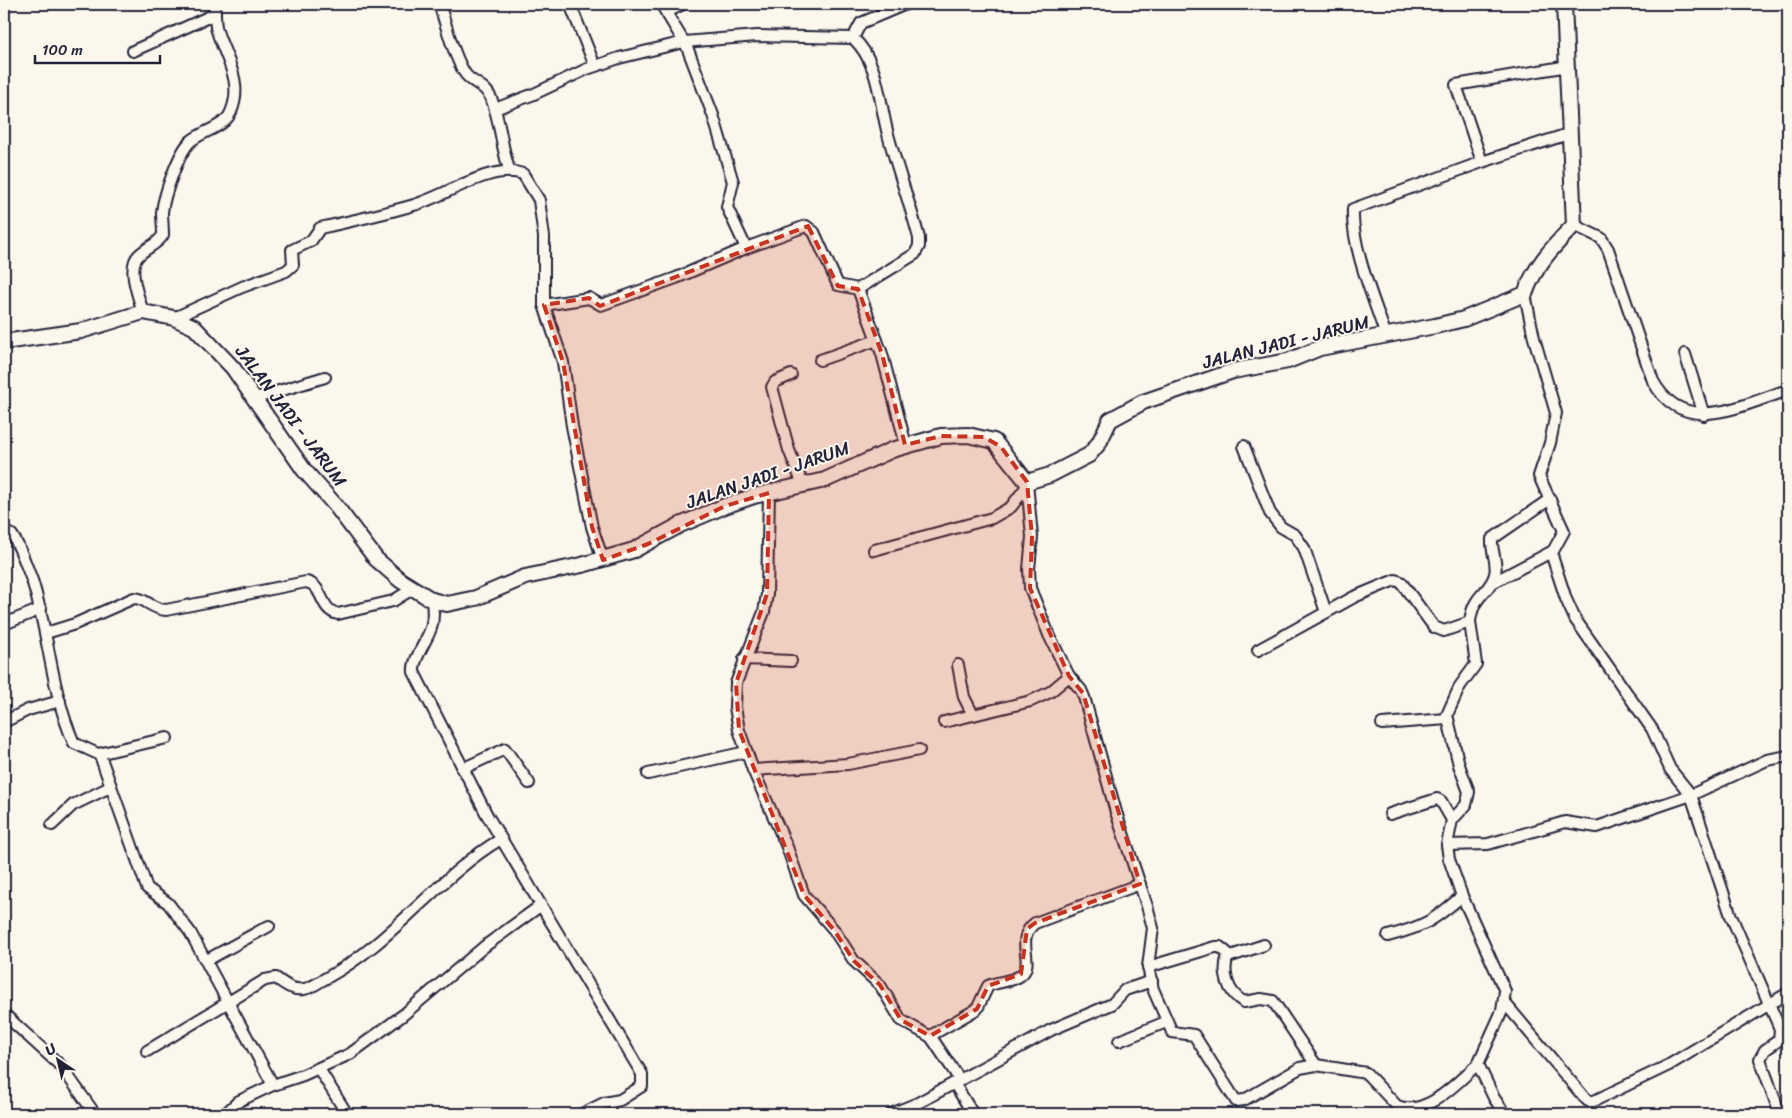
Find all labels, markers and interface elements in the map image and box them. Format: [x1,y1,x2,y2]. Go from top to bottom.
scale bar [35,32,160,64]
text: 100 m [42,37,83,63]
street label: JALAN JADI - JARUM [1198,306,1374,378]
street label: JALAN JADI - JARUM [226,337,356,494]
street label: JALAN JADI - JARUM [681,432,855,518]
north arrow [32,1036,82,1086]
text: U [40,1036,62,1063]

